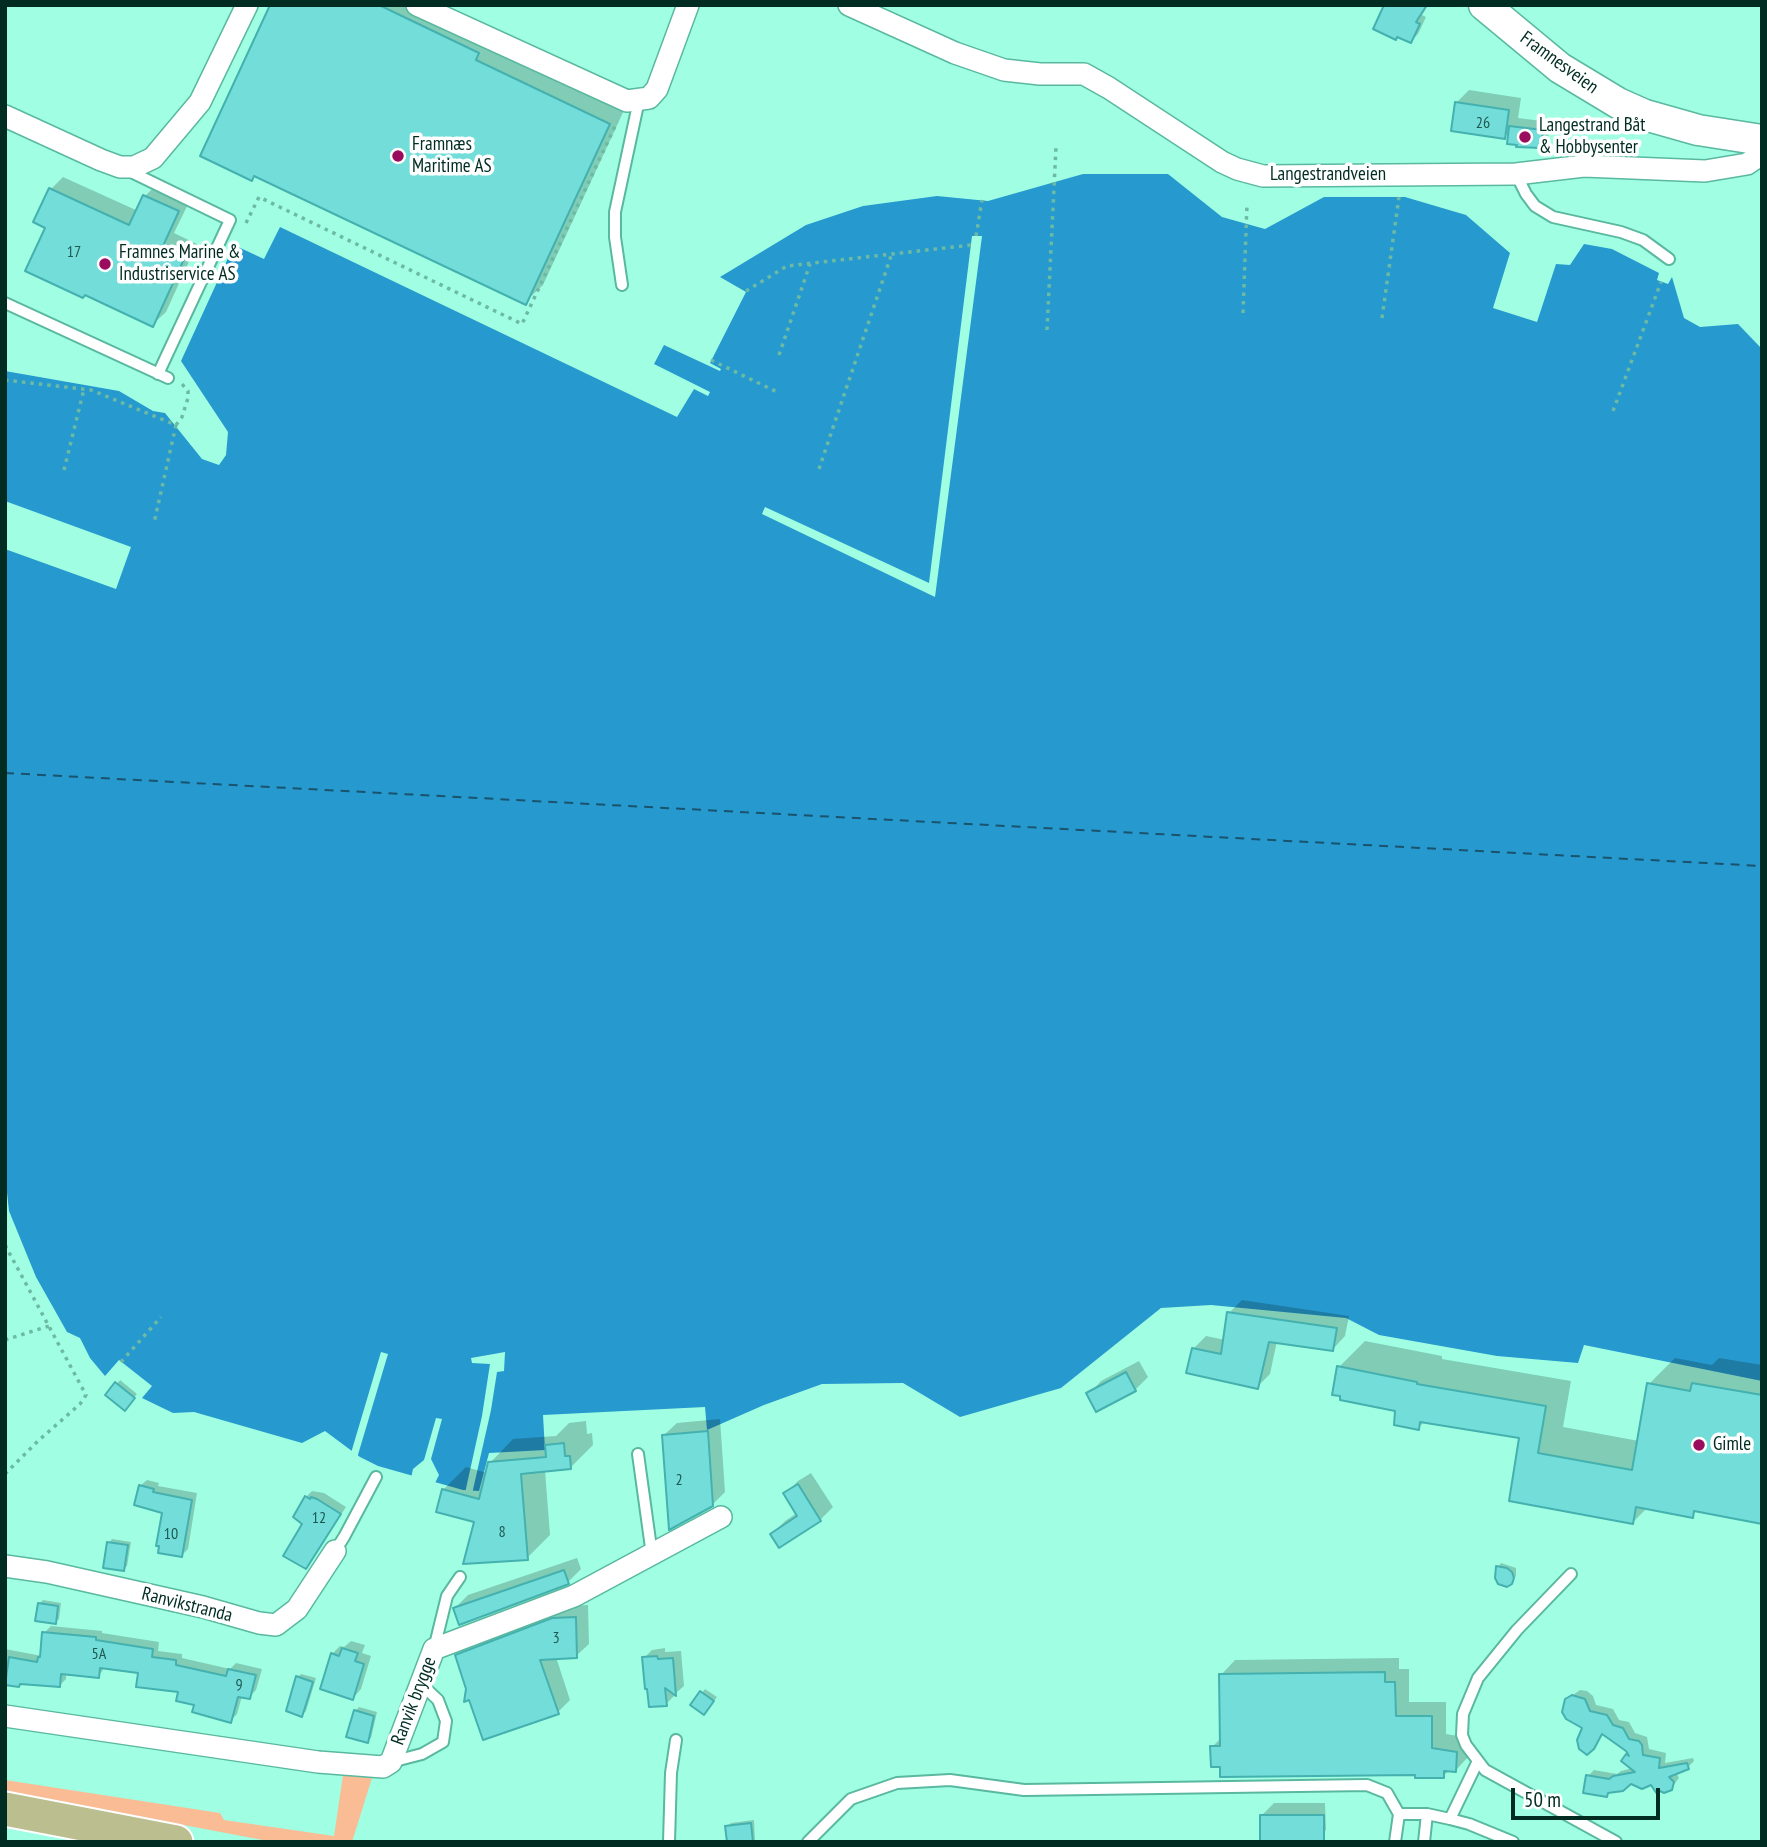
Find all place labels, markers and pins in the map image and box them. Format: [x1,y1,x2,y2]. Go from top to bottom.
place label: Langestrand Båt & Hobbysenter [1539,115,1645,159]
marker: Langestrand Båt & Hobbysenter [1517,129,1533,145]
place label: Framnæs Maritime AS [412,134,492,178]
marker: Framnæs Maritime AS [390,148,406,164]
place label: Framnes Marine & Industriservice AS [119,242,240,286]
marker: Framnes Marine & Industriservice AS [97,256,113,272]
place label: Gimle [1713,1434,1751,1456]
marker: Gimle [1691,1437,1707,1453]

